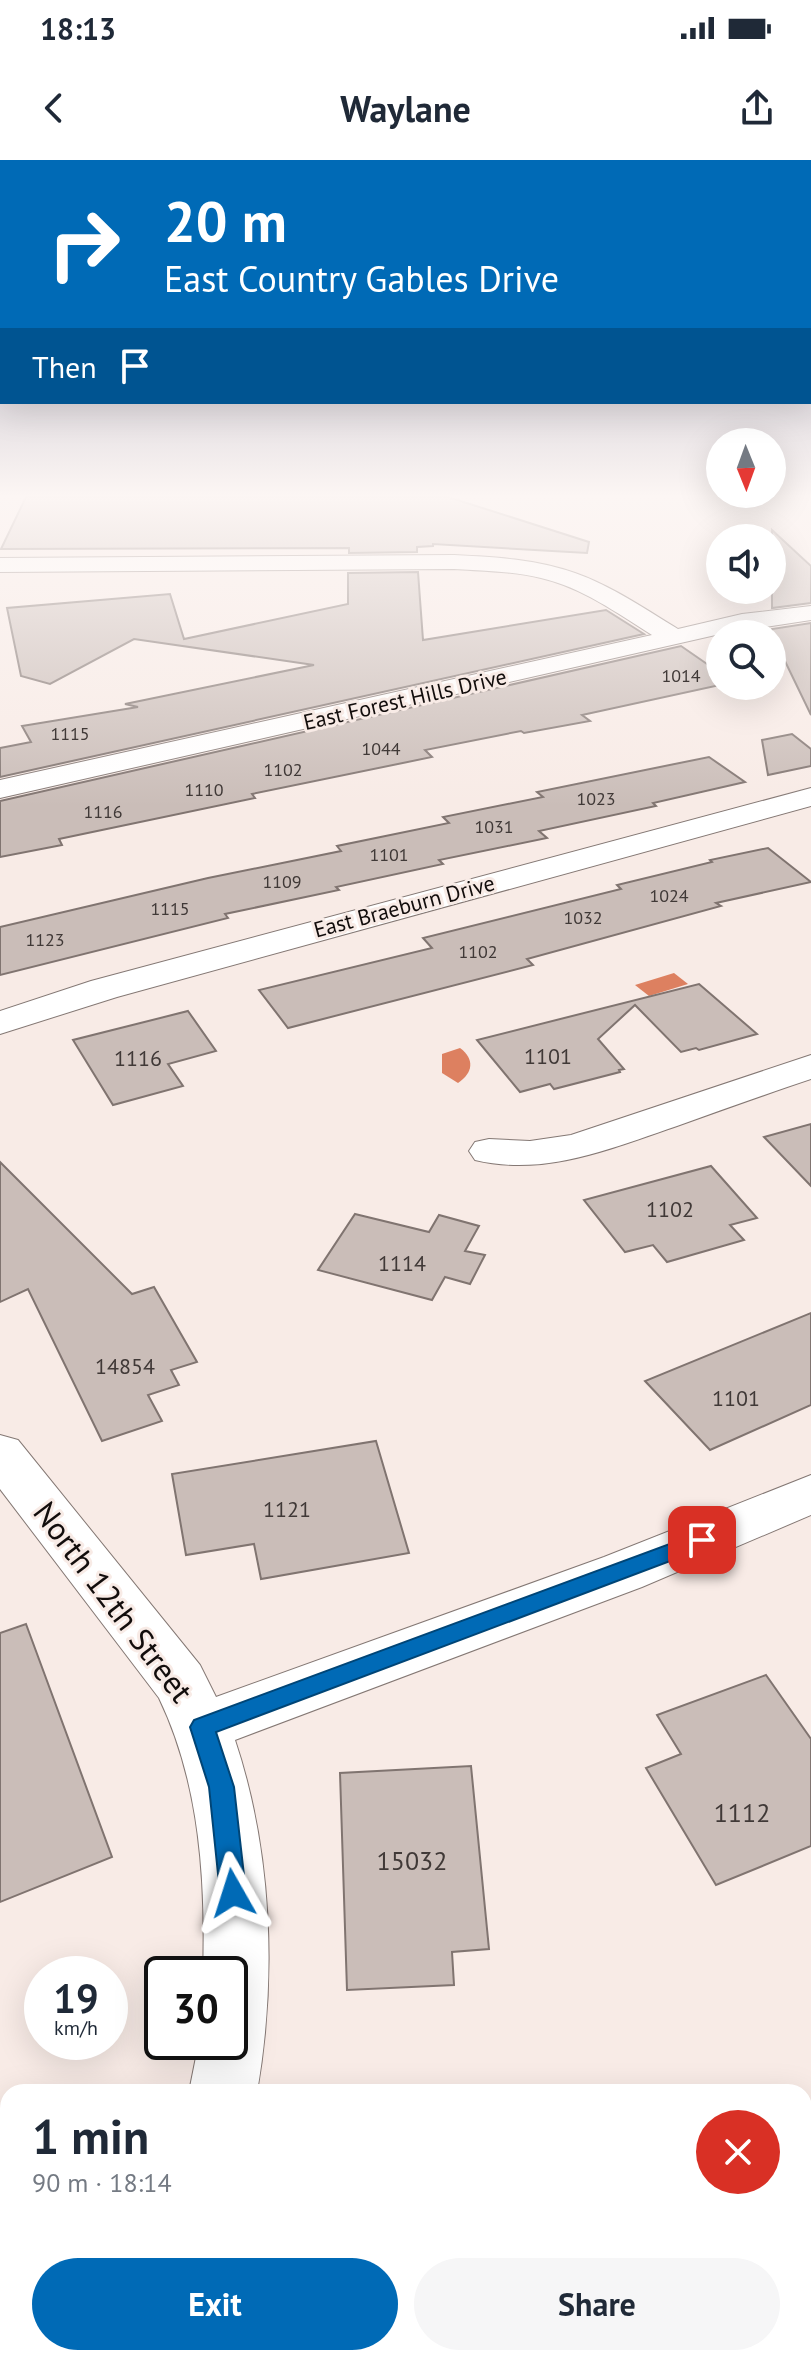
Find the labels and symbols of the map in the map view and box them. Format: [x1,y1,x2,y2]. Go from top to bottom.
north arrow [706,428,786,508]
street label: East Forest Hills Drive [301,662,509,736]
house number: 1014 [661,664,701,687]
house number: 1115 [50,722,90,745]
house number: 1044 [361,737,401,760]
house number: 1102 [263,758,303,781]
house number: 1110 [184,778,224,801]
house number: 1023 [576,787,616,810]
house number: 1116 [83,800,123,823]
house number: 1031 [474,815,514,838]
house number: 1101 [369,843,409,866]
street label: East Braeburn Drive [310,868,498,944]
house number: 1109 [262,870,302,893]
house number: 1024 [649,884,689,907]
house number: 1115 [150,897,190,920]
house number: 1032 [563,906,603,929]
house number: 1123 [25,928,65,951]
house number: 1102 [458,940,498,963]
house number: 1101 [524,1042,572,1070]
house number: 1116 [114,1044,162,1072]
house number: 1102 [646,1195,694,1223]
house number: 1114 [378,1249,426,1277]
house number: 14854 [95,1352,155,1380]
house number: 1101 [712,1384,760,1412]
street label: North 12th Street [25,1493,203,1710]
house number: 1121 [263,1495,311,1523]
pin [668,1506,736,1574]
house number: 1112 [714,1796,770,1829]
house number: 15032 [377,1844,447,1877]
position arrow [191,1851,275,1935]
speed limit sign: 30 [144,1956,248,2060]

